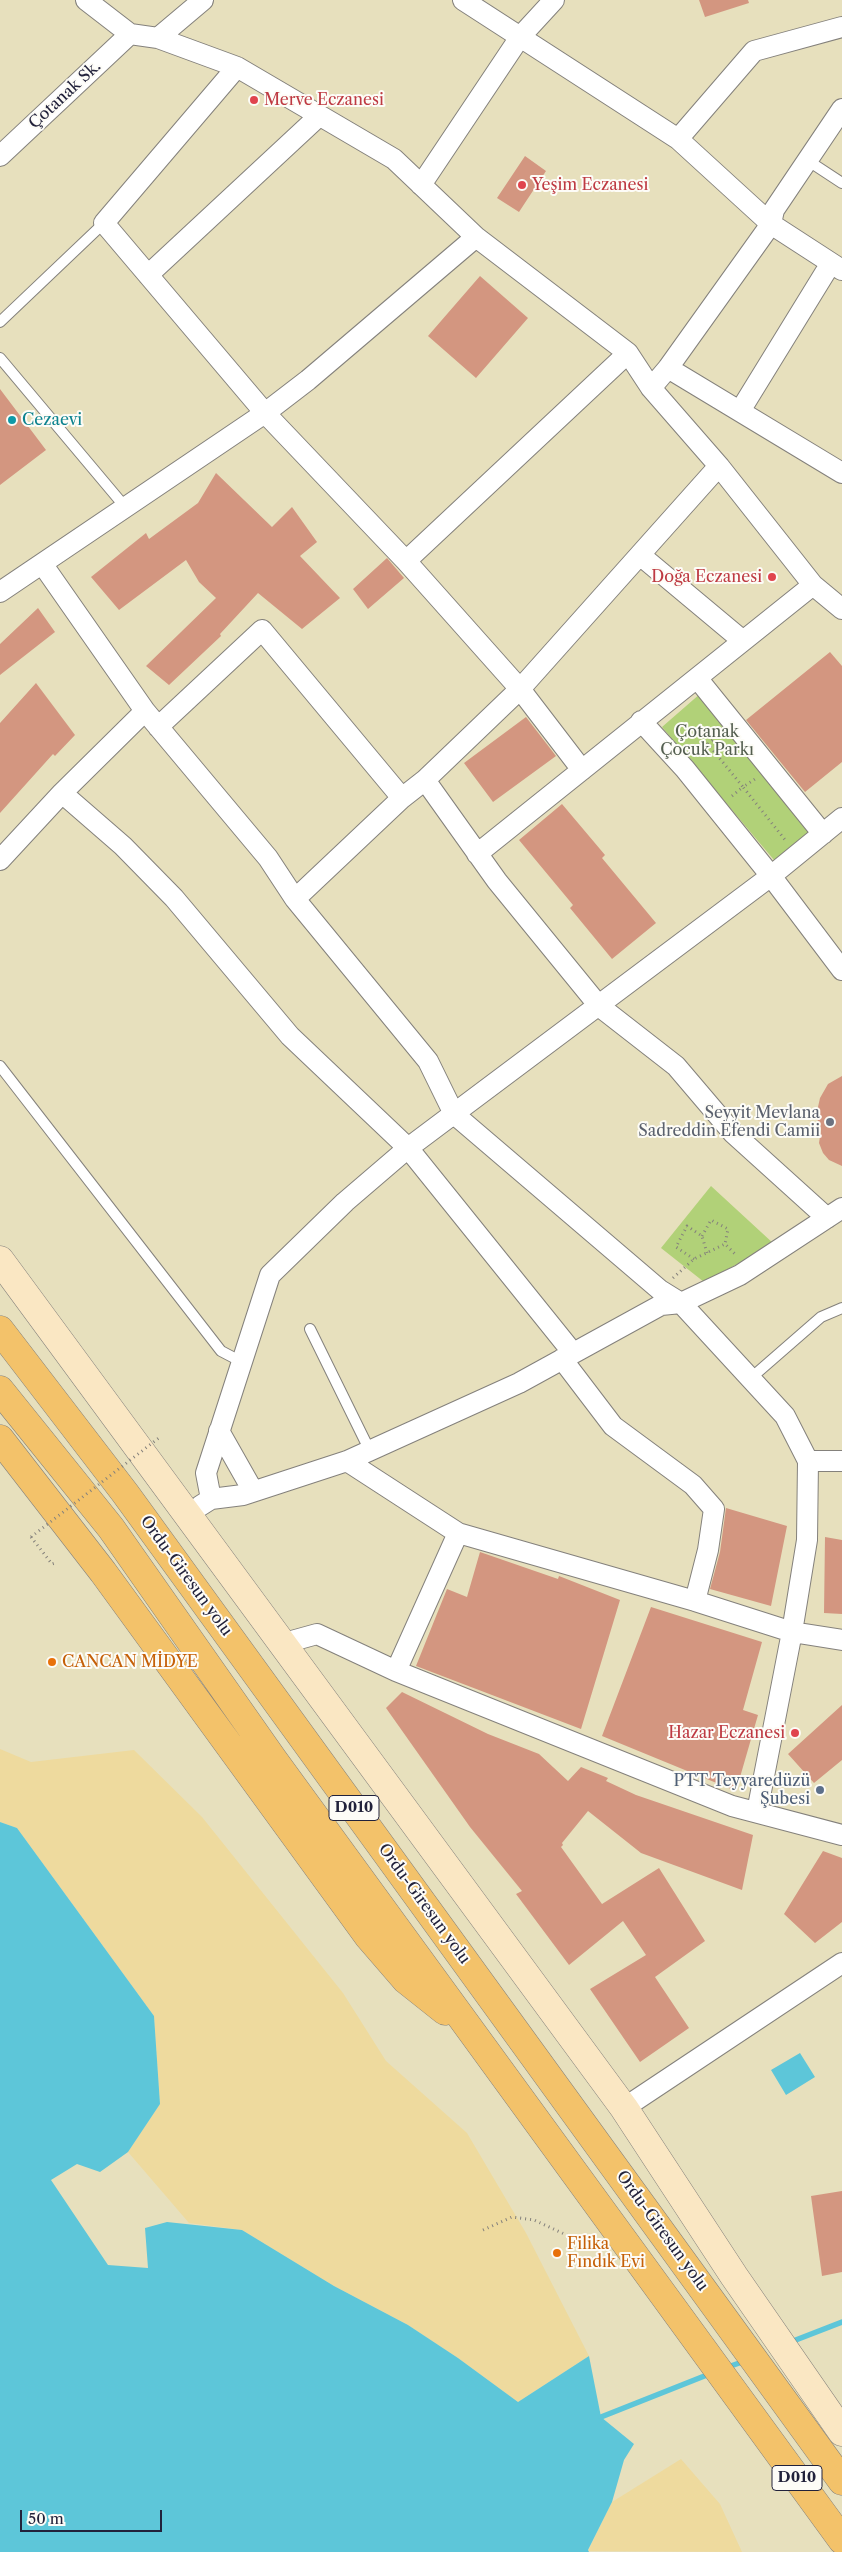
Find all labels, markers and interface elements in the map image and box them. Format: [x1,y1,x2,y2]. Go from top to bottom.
street label: Çotanak Sk. [25,57,105,133]
place label: Merve Eczanesi [264,90,384,110]
marker: Merve Eczanesi [248,94,260,106]
place label: Yeşim Eczanesi [532,175,648,195]
marker: Yeşim Eczanesi [516,179,528,191]
place label: Cezaevi [22,410,82,430]
marker: Cezaevi [6,414,18,426]
place label: Doğa Eczanesi [651,567,762,587]
marker: Doğa Eczanesi [766,571,778,583]
park label: Çotanak Çocuk Parkı [660,722,754,760]
place label: Seyyit Mevlana Sadreddin Efendi Camii [638,1103,820,1141]
marker: Seyyit Mevlana Sadreddin Efendi Camii [824,1116,836,1128]
street label: Ordu-Giresun yolu [136,1512,236,1640]
place label: CANCAN MİDYE [62,1652,198,1672]
marker: CANCAN MİDYE [46,1656,58,1668]
place label: Hazar Eczanesi [668,1723,785,1743]
marker: Hazar Eczanesi [789,1727,801,1739]
place label: PTT Teyyaredüzü Şubesi [674,1771,810,1809]
marker: PTT Teyyaredüzü Şubesi [814,1784,826,1796]
road number: D010 [329,1796,379,1820]
street label: Ordu-Giresun yolu [374,1840,474,1968]
street label: Ordu-Giresun yolu [612,2167,712,2295]
place label: Filika Fındık Evi [567,2234,645,2272]
marker: Filika Fındık Evi [551,2247,563,2259]
road number: D010 [772,2466,822,2490]
scale bar [22,2500,165,2532]
text: 50 m [28,2509,64,2528]

